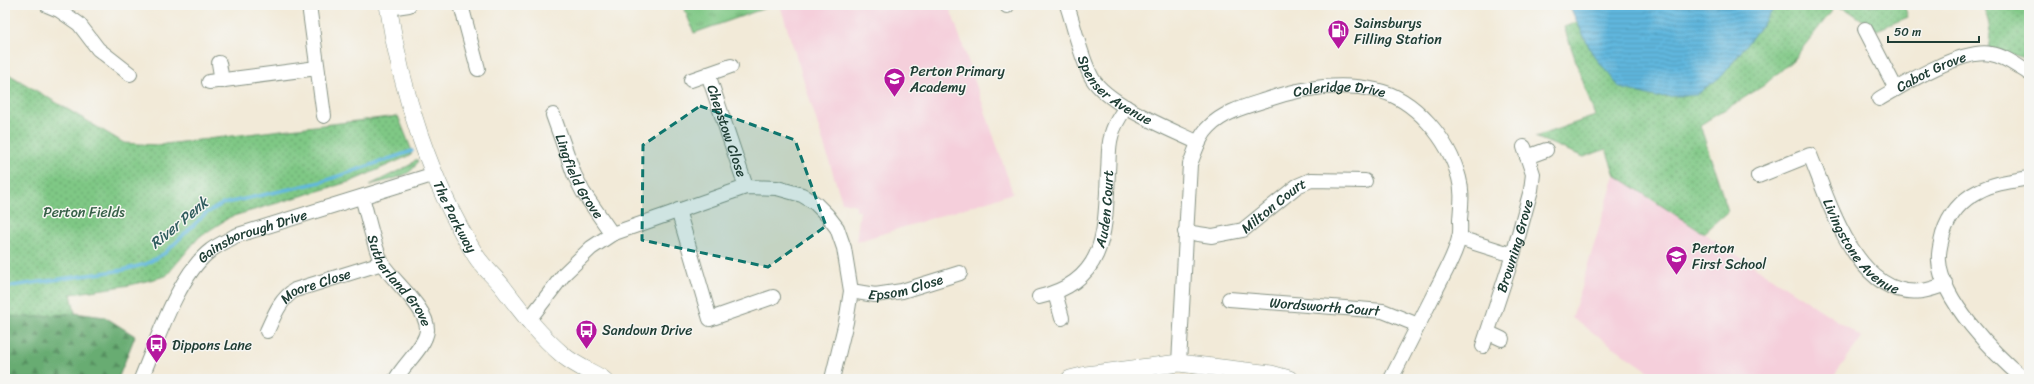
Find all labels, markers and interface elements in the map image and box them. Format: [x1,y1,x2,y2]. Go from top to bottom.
place label: Sainsburys Filling Station [1354,11,1442,52]
fuel station icon: Sainsburys Filling Station [1326,18,1352,51]
scale bar [1888,18,1979,44]
text: 50 m [1894,21,1921,43]
street label: Cabot Grove [1891,45,1969,99]
street label: Spenser Avenue [1070,52,1157,132]
place label: Perton Primary Academy [909,59,1006,100]
school or university icon: Perton Primary Academy [882,66,908,99]
street label: Coleridge Drive [1291,74,1389,105]
street label: Chepstow Close [699,81,754,181]
street label: Lingfield Grove [548,130,610,225]
street label: Auden Court [1087,170,1121,252]
street label: Milton Court [1235,171,1310,240]
street label: The Parkway [426,177,484,259]
water label: River Penk [144,189,216,256]
street label: Livingstone Avenue [1815,195,1903,302]
street label: Browning Grove [1489,197,1541,296]
park label: Perton Fields [43,200,125,225]
street label: Gainsborough Drive [191,202,311,269]
street label: Sutherland Grove [360,232,438,329]
place label: Perton First School [1692,236,1767,277]
school or university icon: Perton First School [1663,243,1689,276]
street label: Moore Close [274,261,354,310]
street label: Epsom Close [866,267,947,308]
street label: Wordsworth Court [1269,290,1382,324]
bus stop icon: Sandown Drive [573,317,599,350]
place label: Sandown Drive [602,318,692,343]
bus stop icon: Dippons Lane [143,332,169,365]
place label: Dippons Lane [172,333,252,358]

